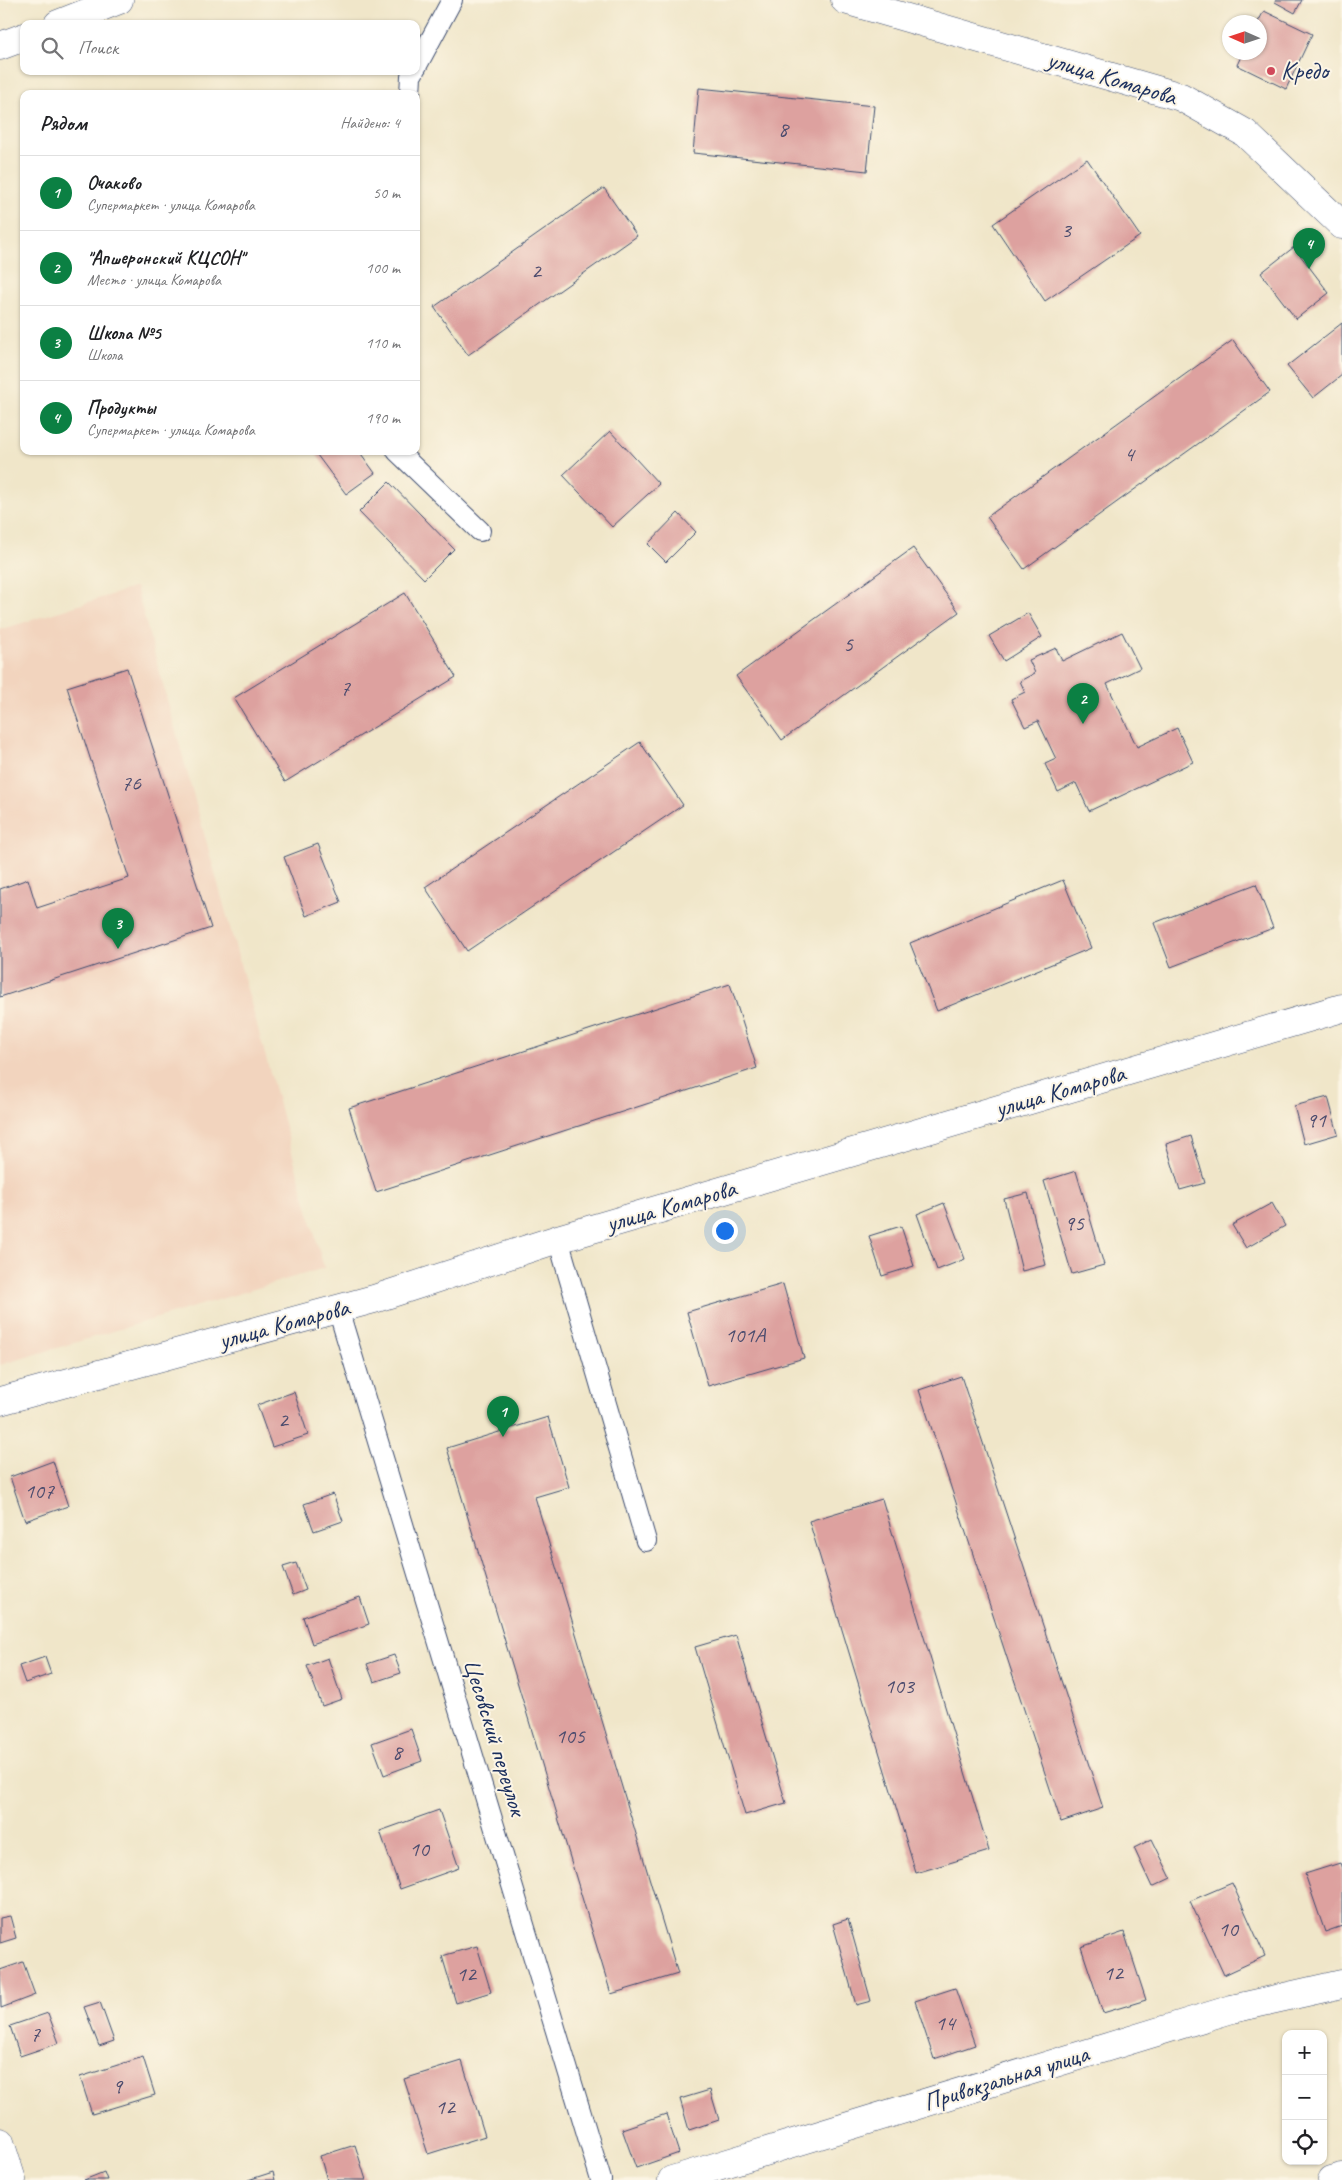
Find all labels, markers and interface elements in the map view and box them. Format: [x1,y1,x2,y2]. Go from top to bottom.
north arrow [1222,15,1267,60]
search box [20,20,420,75]
icon: search [38,34,66,62]
text: Поиск [78,36,118,60]
street label: улица Комарова [1042,43,1183,113]
place label: Кредо [1281,55,1331,87]
marker: Кредо [1265,65,1277,77]
text: Рядом [40,110,87,136]
text: Найдено: 4 [340,113,400,133]
house number: 8 [778,115,790,143]
text: Очаково [87,171,141,195]
text: 1 [52,183,60,203]
text: 50 m [373,183,400,203]
text: Супермаркет · улица Комарова [87,195,255,215]
house number: 3 [1061,216,1073,244]
pin: 4 [1293,228,1325,269]
text: "Апшеронский КЦСОН" [87,246,244,270]
house number: 2 [531,257,543,285]
text: 2 [52,258,60,278]
text: 100 m [366,258,400,278]
text: Место · улица Комарова [87,270,221,290]
text: Школа №5 [87,321,161,345]
text: 3 [52,333,60,353]
text: 110 m [366,333,400,353]
text: Школа [87,345,122,365]
text: Продукты [87,396,156,420]
text: 4 [52,408,60,428]
text: 190 m [366,408,400,428]
text: Супермаркет · улица Комарова [87,420,255,440]
house number: 4 [1124,440,1136,468]
house number: 5 [843,630,854,658]
house number: 7 [340,674,351,702]
pin: 2 [1067,683,1099,724]
house number: 76 [121,769,142,797]
pin: 3 [102,908,134,949]
street label: улица Комарова [989,1057,1131,1125]
house number: 91 [1306,1106,1327,1134]
street label: улица Комарова [600,1172,742,1240]
house number: 95 [1064,1209,1085,1237]
your location [712,1218,738,1244]
street label: улица Комарова [213,1291,355,1357]
house number: 101А [725,1321,766,1349]
pin: 1 [487,1396,519,1437]
house number: 2 [278,1406,290,1434]
house number: 107 [24,1477,55,1505]
street label: Цесовский переулок [456,1655,535,1822]
house number: 103 [884,1672,916,1700]
house number: 105 [555,1722,586,1750]
house number: 8 [392,1738,404,1766]
house number: 10 [409,1835,431,1863]
house number: 10 [1218,1915,1240,1943]
house number: 12 [1103,1959,1125,1987]
house number: 12 [456,1960,478,1988]
house number: 14 [935,2009,957,2037]
house number: 7 [30,2020,41,2048]
map controls [1282,2030,1327,2165]
button: + [1282,2030,1327,2075]
street label: Привокзальная улица [919,2037,1095,2119]
house number: 9 [112,2072,124,2100]
button: − [1282,2075,1327,2120]
house number: 12 [435,2093,457,2121]
button: locate [1282,2120,1327,2165]

